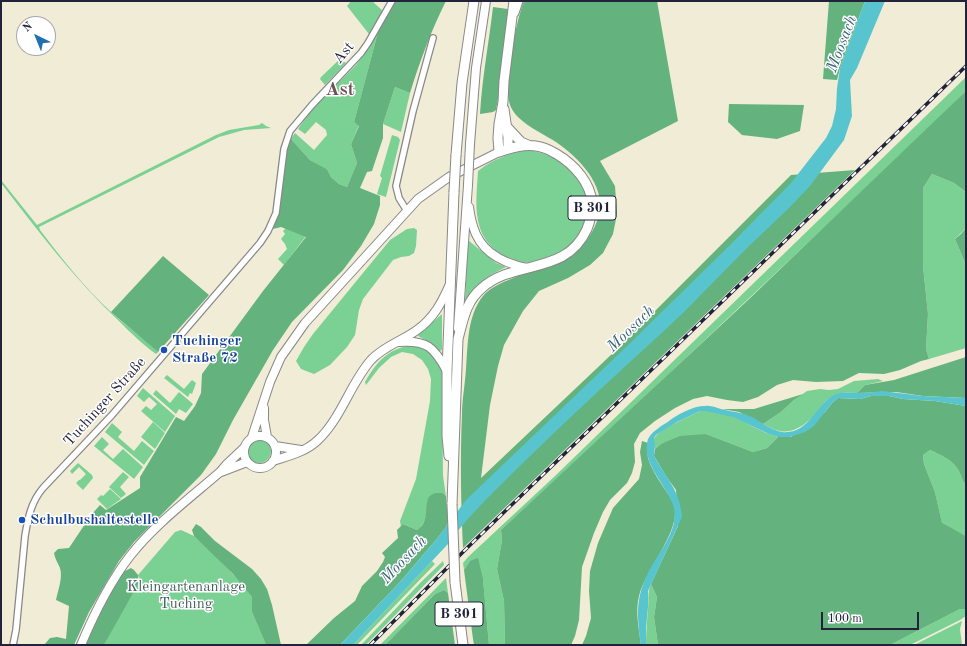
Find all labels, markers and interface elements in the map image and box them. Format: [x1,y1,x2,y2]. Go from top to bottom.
water label: Moosach [822,13,862,75]
north arrow [16,16,56,56]
text: N [21,21,35,34]
street label: Ast [330,38,358,68]
district label: Ast [325,79,355,101]
road number: B 301 [568,196,616,220]
water label: Moosach [603,301,659,357]
place label: Tuchinger Straße 72 [172,332,241,367]
marker: Tuchinger Straße 72 [159,345,169,355]
street label: Tuchinger Straße [60,354,150,450]
place label: Schulbushaltestelle [30,511,159,529]
marker: Schulbushaltestelle [17,515,27,525]
water label: Moosach [377,532,431,588]
park label: Kleingartenanlage Tuching [127,578,245,613]
road number: B 301 [435,602,483,626]
scale bar [823,604,921,630]
text: 100 m [828,613,862,625]

